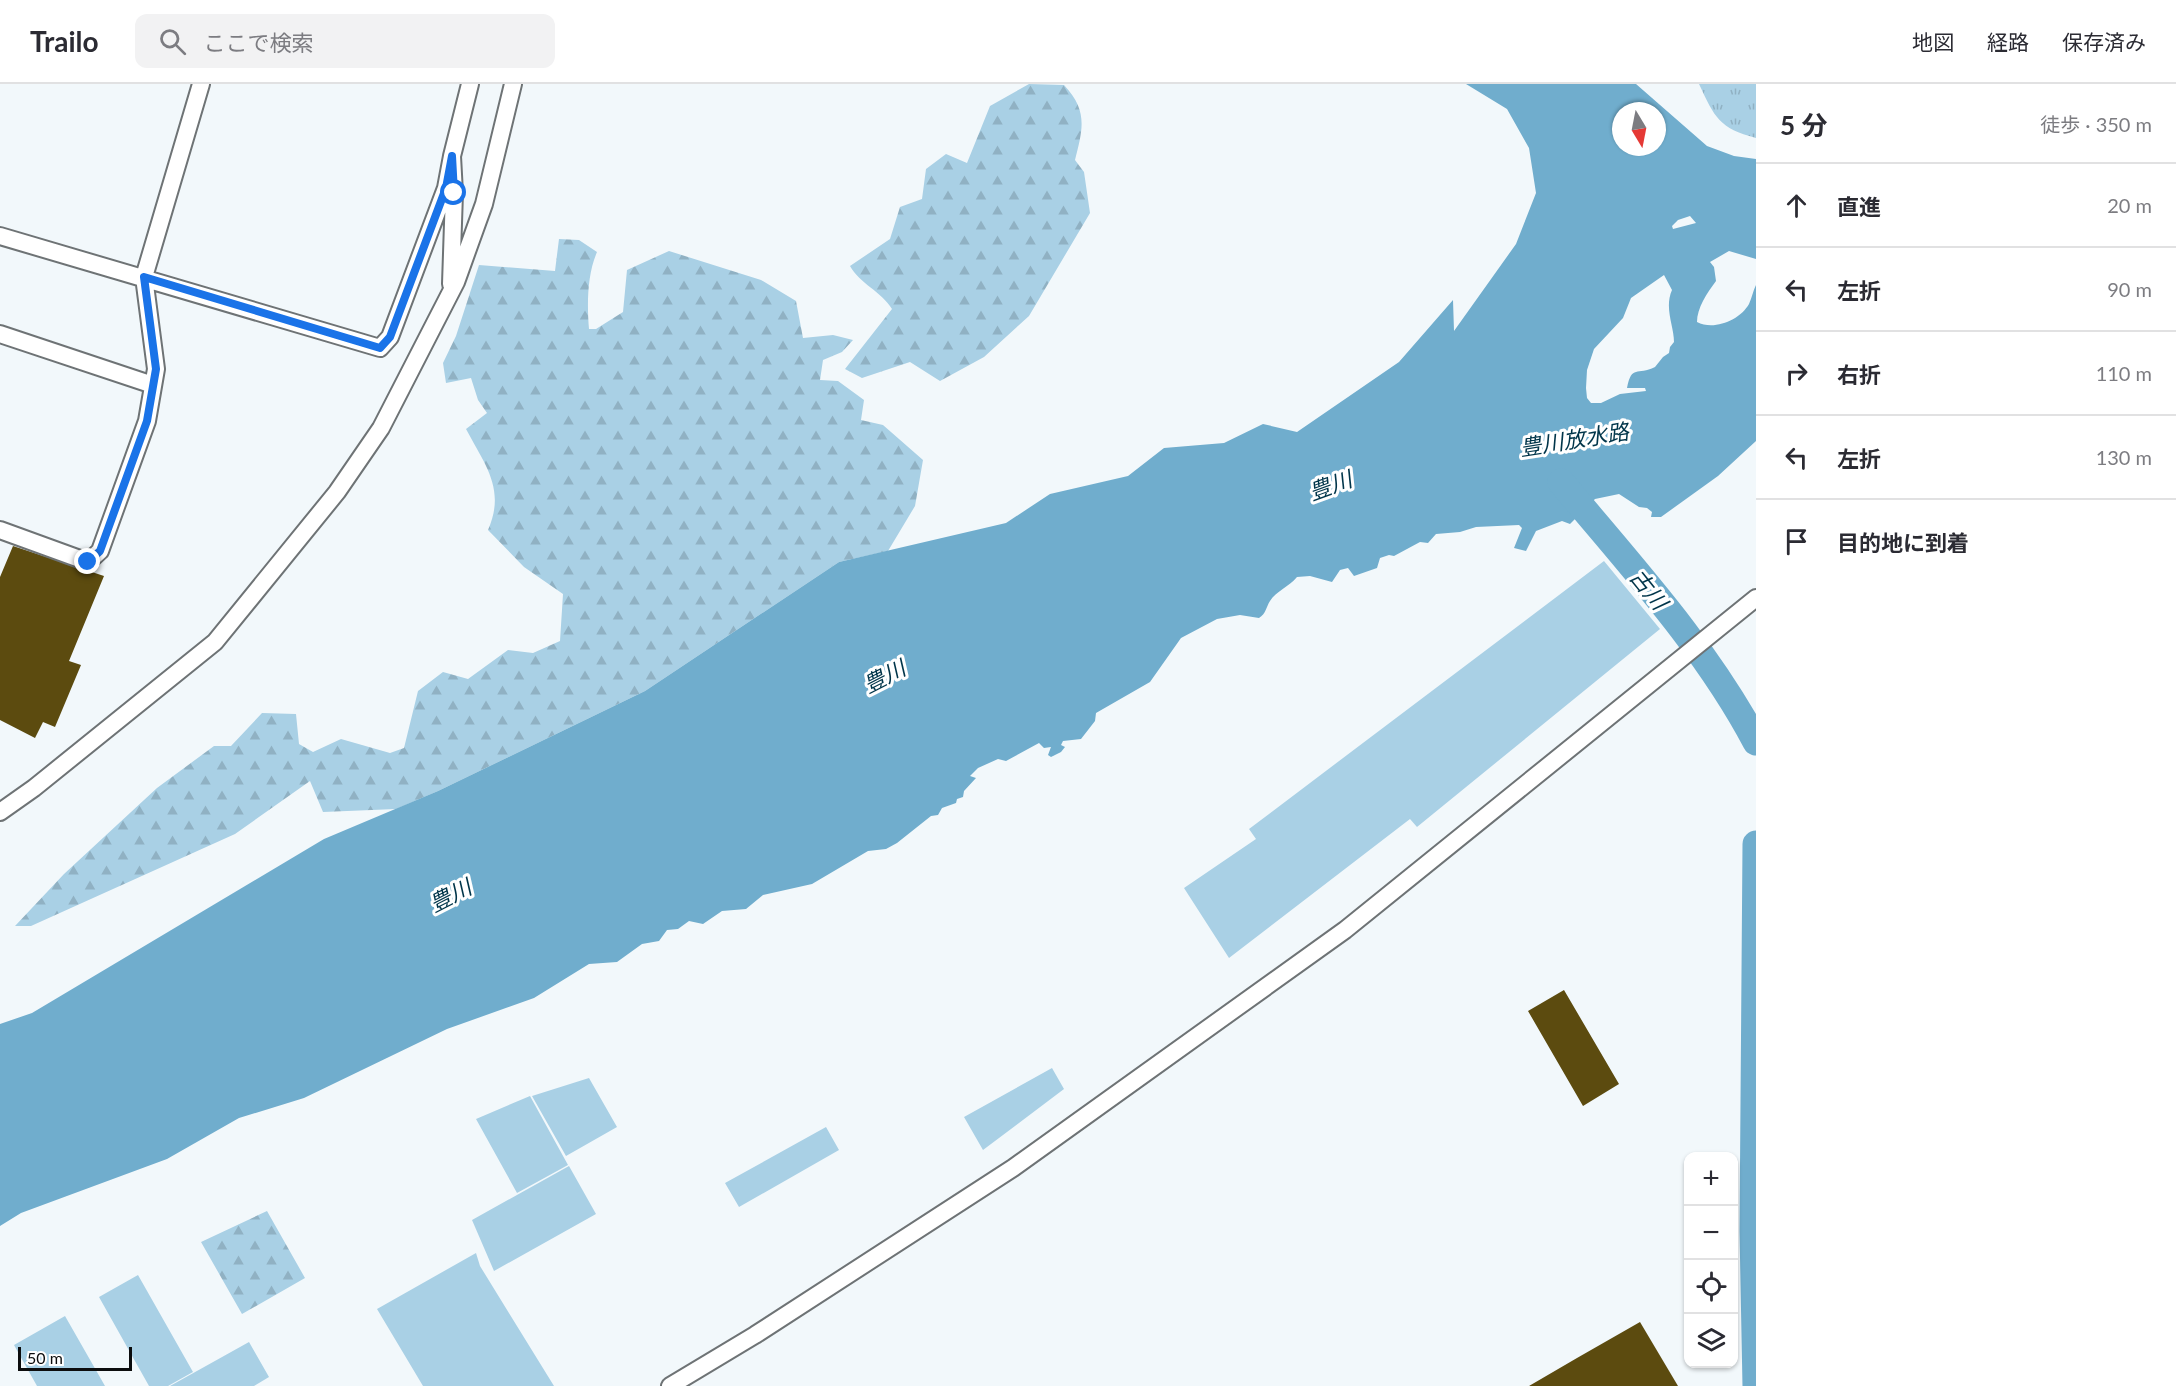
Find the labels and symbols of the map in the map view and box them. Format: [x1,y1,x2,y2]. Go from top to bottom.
north arrow [1612,102,1666,156]
route start [440,179,466,205]
water label: 豊川放水路 [1518,417,1632,461]
water label: 豊川 [1305,464,1357,505]
route end [74,548,100,574]
water label: 古川 [1625,563,1675,616]
water label: 豊川 [858,653,912,698]
water label: 豊川 [424,872,478,917]
scale bar [18,1344,132,1372]

